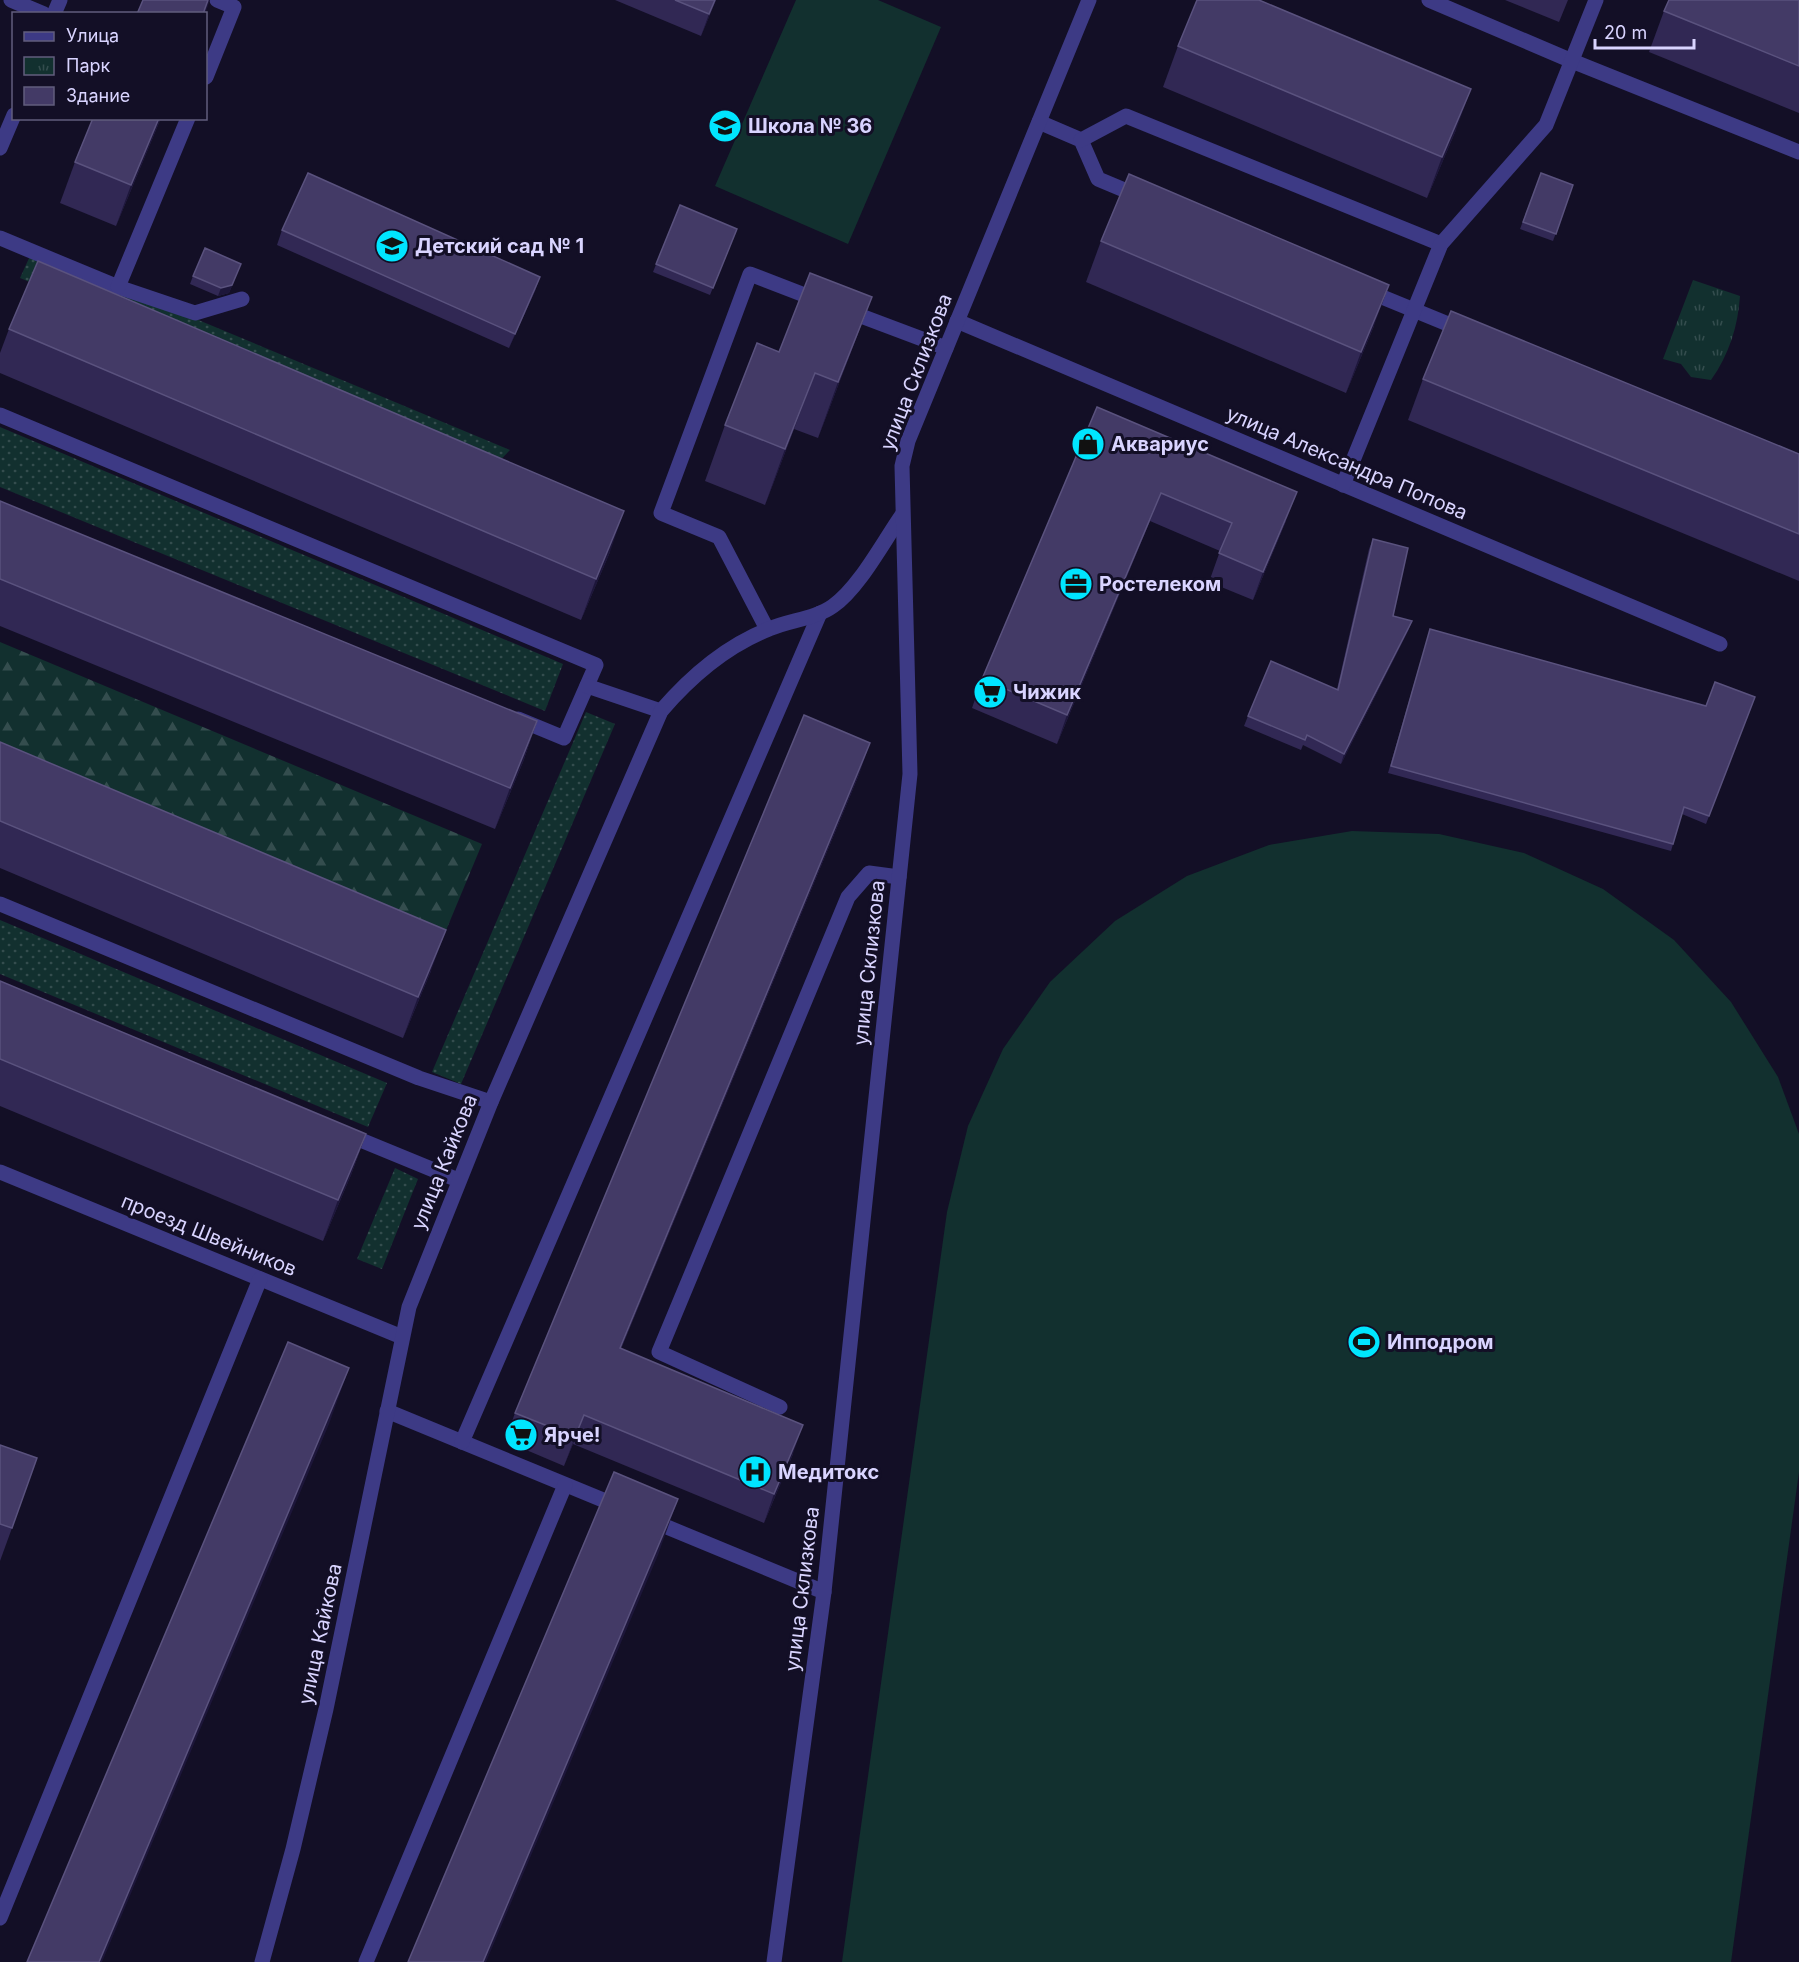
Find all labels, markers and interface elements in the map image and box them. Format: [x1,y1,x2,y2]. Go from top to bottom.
legend [12,12,207,120]
scale bar [1595,12,1694,50]
text: 20 m [1604,22,1647,43]
text: Улица [66,25,119,46]
text: Парк [66,55,111,76]
text: Здание [66,85,130,106]
school or university icon: Школа № 36 [707,108,743,144]
place label: Школа № 36 [748,114,872,138]
school or university icon: Детский сад № 1 [374,228,410,264]
place label: Детский сад № 1 [415,234,584,258]
street label: улица Склизкова [875,290,957,454]
street label: улица Александра Попова [1223,401,1471,525]
shop icon: Аквариус [1070,426,1106,462]
place label: Аквариус [1111,432,1209,456]
office icon: Ростелеком [1058,566,1094,602]
place label: Ростелеком [1099,572,1221,596]
supermarket icon: Чижик [972,674,1008,710]
place label: Чижик [1013,680,1081,704]
street label: улица Склизкова [848,879,890,1047]
street label: улица Кайкова [406,1091,482,1233]
street label: проезд Швейников [118,1189,300,1281]
sports icon: Ипподром [1346,1324,1382,1360]
place label: Ипподром [1387,1330,1494,1354]
supermarket icon: Ярче! [503,1417,539,1453]
place label: Ярче! [544,1423,601,1447]
hospital icon: Медитокс [737,1454,773,1490]
place label: Медитокс [778,1460,879,1484]
street label: улица Склизкова [780,1505,824,1673]
street label: улица Кайкова [293,1561,347,1707]

